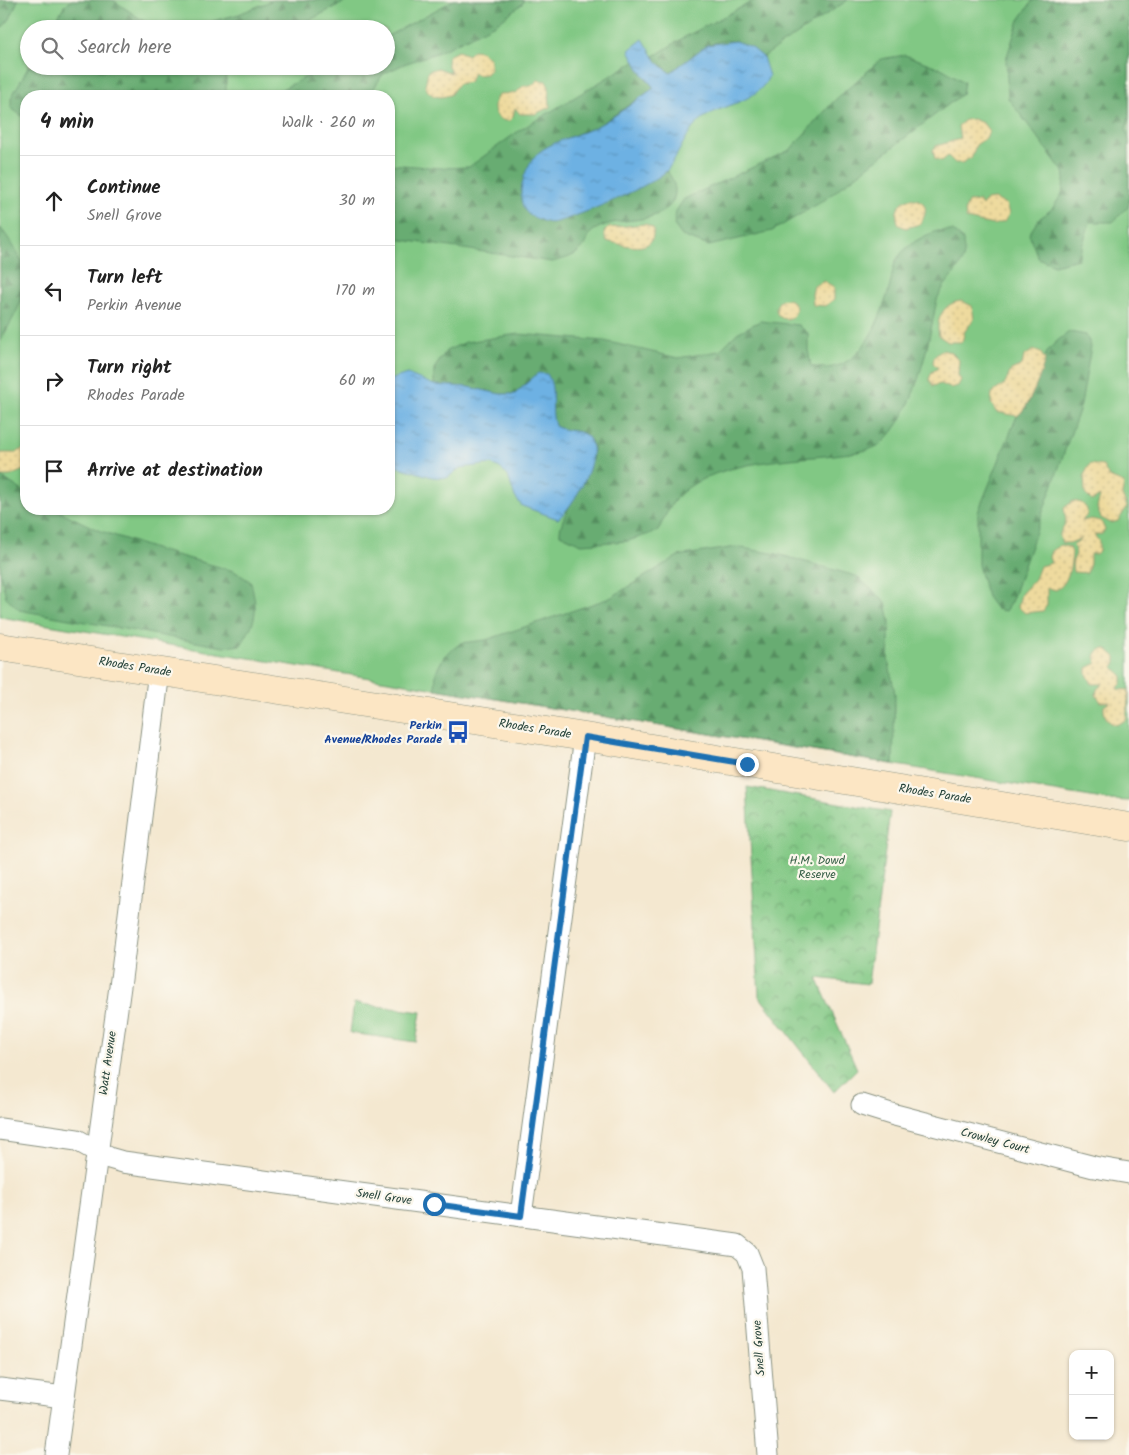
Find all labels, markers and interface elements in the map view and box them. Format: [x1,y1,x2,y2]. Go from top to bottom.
search box [20,20,395,75]
text: Search here [78,33,172,63]
icon: search [38,34,66,62]
text: 4 min [40,106,94,139]
text: Walk · 260 m [282,110,375,135]
text: Continue [87,173,160,203]
icon: ahead [40,187,68,215]
text: 30 m [339,188,375,213]
text: Snell Grove [87,203,162,228]
text: Turn left [87,263,162,293]
icon: left [40,277,68,305]
text: 170 m [335,278,375,303]
text: Perkin Avenue [87,293,182,318]
text: Turn right [87,353,172,383]
icon: right [40,367,68,395]
text: 60 m [339,368,375,393]
text: Rhodes Parade [87,383,185,408]
text: Arrive at destination [87,456,263,486]
icon: arrive [40,457,68,485]
street label: Rhodes Parade [97,652,173,682]
street label: Rhodes Parade [497,714,573,744]
place label: Perkin Avenue/Rhodes Parade [324,716,442,749]
bus stop icon: Perkin Avenue/Rhodes Parade [445,719,471,745]
route end [736,753,759,776]
street label: Rhodes Parade [897,779,973,809]
park label: H.M. Dowd Reserve [789,851,846,884]
street label: Watt Avenue [94,1029,122,1096]
street label: Crowley Court [959,1123,1032,1159]
street label: Snell Grove [355,1184,414,1210]
route start [423,1193,446,1216]
street label: Snell Grove [748,1319,770,1377]
map controls [1069,1350,1114,1440]
button: + [1069,1350,1114,1395]
button: − [1069,1395,1114,1440]

